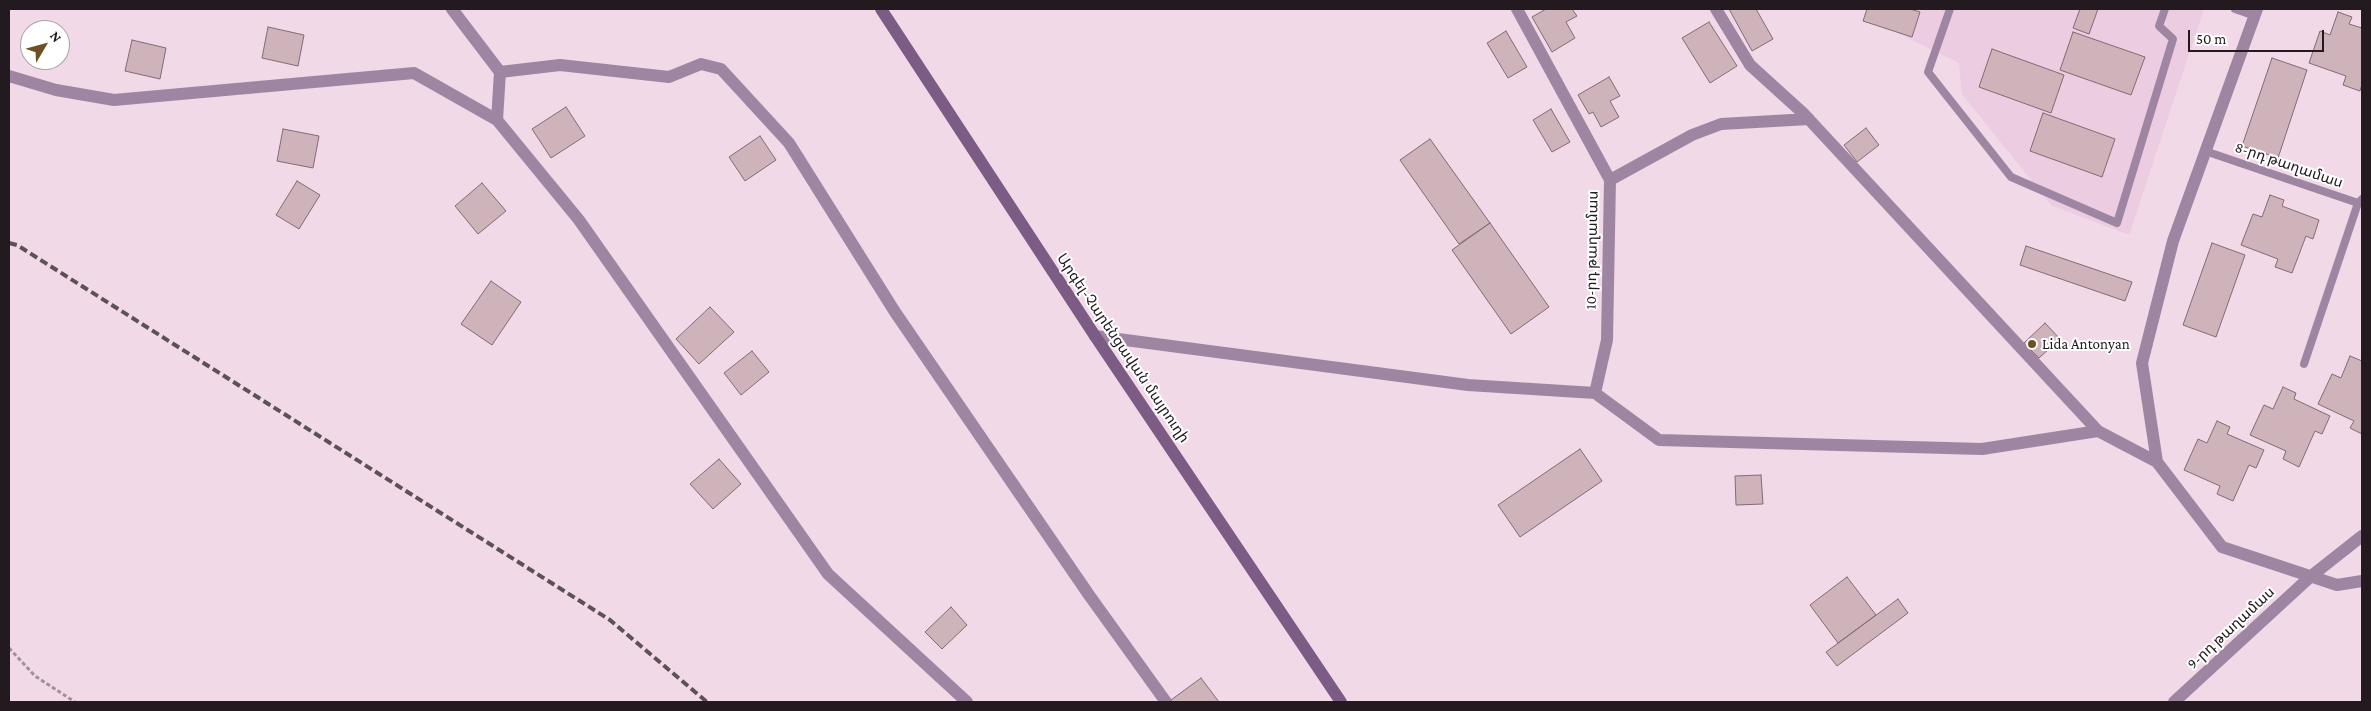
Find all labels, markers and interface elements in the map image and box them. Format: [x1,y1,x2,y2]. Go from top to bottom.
north arrow [20,20,70,70]
scale bar [2191,20,2327,52]
text: N [47,28,65,45]
text: 50 m [2196,31,2226,47]
street label: 8-րդ թաղամաս [2233,138,2345,192]
street label: 10-րդ թաղամաս [1582,191,1602,309]
street label: Արգել-Չարենցավան մայրուղի [1053,250,1193,446]
place label: Lida Antonyan [2042,335,2130,353]
marker: Lida Antonyan [2026,338,2038,350]
street label: 9-րդ թաղամաս [2184,583,2278,673]

